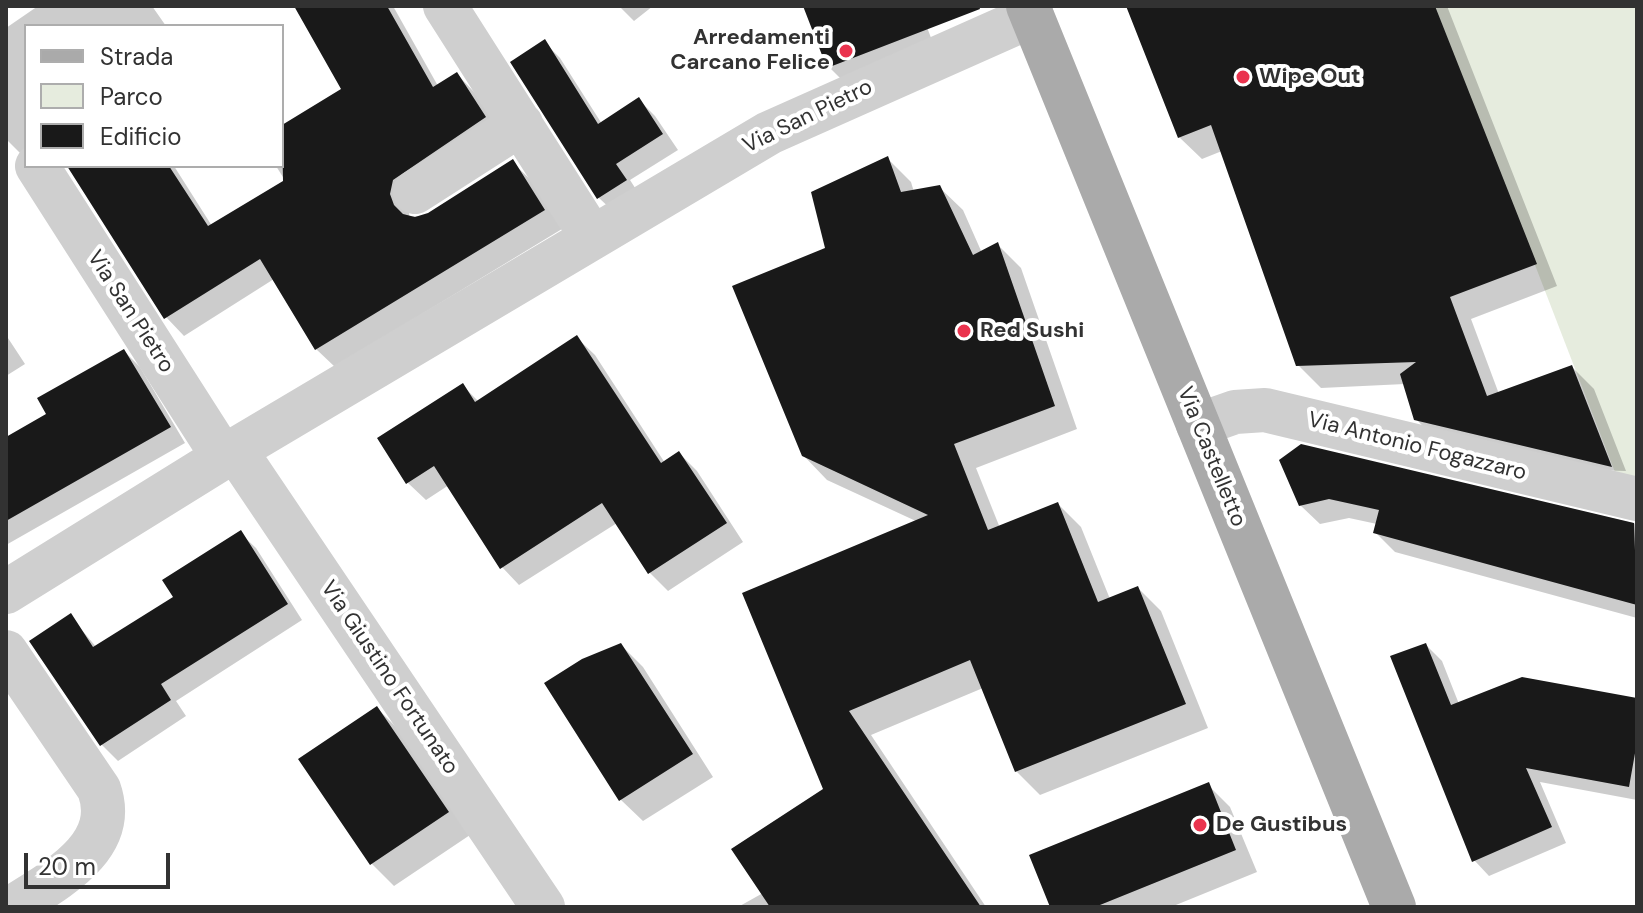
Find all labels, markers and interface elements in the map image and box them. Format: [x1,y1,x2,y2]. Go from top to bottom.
legend [24,24,284,168]
place label: Arredamenti Carcano Felice [670,25,830,76]
text: Strada [100,41,173,72]
marker: Arredamenti Carcano Felice [837,42,855,60]
place label: Wipe Out [1259,64,1361,90]
marker: Wipe Out [1234,68,1252,86]
street label: Via San Pietro [739,74,877,160]
text: Parco [100,81,163,112]
text: Edificio [100,121,182,152]
street label: Via San Pietro [81,246,179,378]
place label: Red Sushi [980,318,1084,344]
marker: Red Sushi [955,322,973,340]
street label: Via Castelletto [1171,383,1251,531]
street label: Via Antonio Fogazzaro [1305,407,1529,487]
street label: Via Giustino Fortunato [314,576,464,780]
place label: De Gustibus [1216,812,1347,838]
marker: De Gustibus [1191,816,1209,834]
scale bar [28,837,174,887]
text: 20 m [38,851,96,882]

